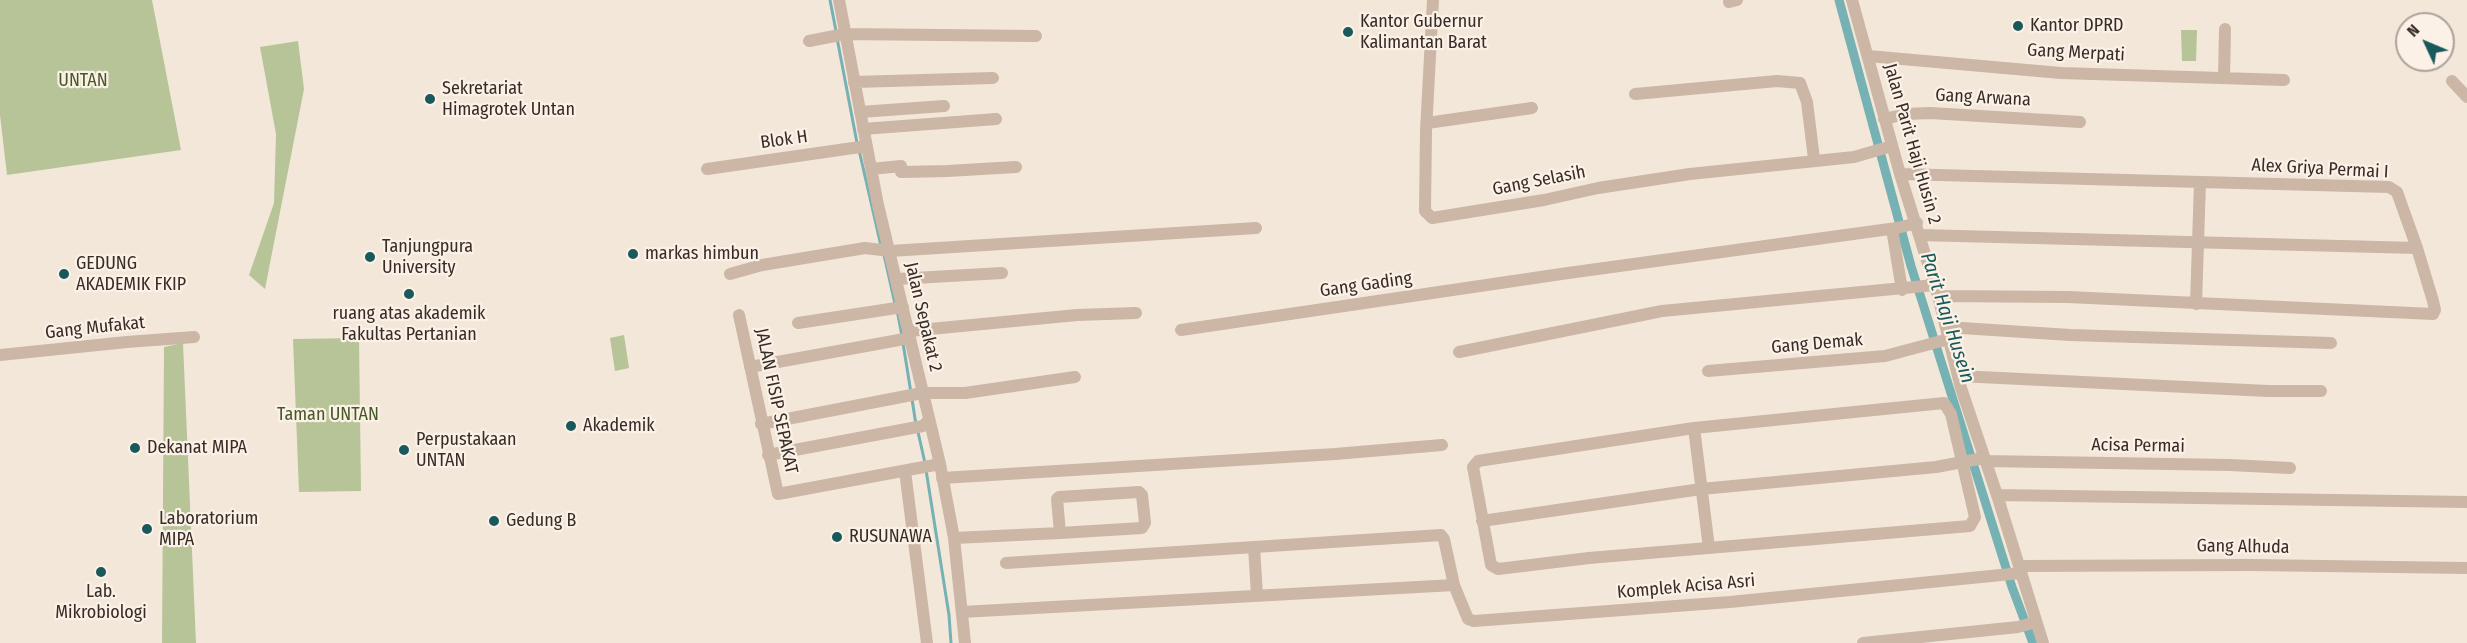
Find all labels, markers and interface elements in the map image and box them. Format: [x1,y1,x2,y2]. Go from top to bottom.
place label: Kantor Gubernur Kalimantan Barat [1360,11,1487,54]
north arrow [2395,12,2455,72]
place label: Kantor DPRD [2030,15,2123,37]
marker: Kantor DPRD [2011,19,2025,33]
text: N [2403,20,2423,41]
marker: Kantor Gubernur Kalimantan Barat [1341,25,1355,39]
street label: Gang Merpati [2027,40,2125,66]
street label: Jalan Parit Haji Husin 2 [1879,61,1945,227]
park label: UNTAN [58,70,108,92]
place label: Sekretariat Himagrotek Untan [442,78,575,121]
street label: Gang Arwana [1935,85,2031,111]
marker: Sekretariat Himagrotek Untan [423,92,437,106]
street label: Blok H [759,126,809,154]
street label: Alex Griya Permai I [2251,155,2389,183]
street label: Gang Selasih [1491,161,1587,201]
place label: Tanjungpura University [382,236,473,278]
place label: markas himbun [645,243,759,265]
marker: markas himbun [626,247,640,261]
marker: Tanjungpura University [363,250,377,264]
water label: Parit Haji Husein [1915,250,1979,386]
place label: GEDUNG AKADEMIK FKIP [76,253,186,296]
street label: Jalan Sepakat 2 [900,260,946,374]
marker: GEDUNG AKADEMIK FKIP [57,267,71,281]
street label: Gang Gading [1319,268,1413,302]
marker: ruang atas akademik Fakultas Pertanian [402,287,416,301]
place label: ruang atas akademik Fakultas Pertanian [333,303,485,346]
street label: Gang Mufakat [44,312,146,344]
street label: JALAN FISIP SEPAKAT [750,326,802,476]
street label: Gang Demak [1770,329,1864,359]
park label: Taman UNTAN [277,404,379,426]
place label: Akademik [583,415,655,437]
marker: Akademik [564,419,578,433]
place label: Perpustakaan UNTAN [416,429,516,472]
street label: Acisa Permai [2091,434,2185,458]
place label: Dekanat MIPA [147,437,247,459]
marker: Dekanat MIPA [128,441,142,455]
marker: Perpustakaan UNTAN [397,443,411,457]
place label: Laboratorium MIPA [159,508,258,550]
place label: Gedung B [506,510,576,532]
marker: Gedung B [487,514,501,528]
marker: Laboratorium MIPA [140,522,154,536]
place label: RUSUNAWA [849,526,932,548]
marker: RUSUNAWA [830,530,844,544]
street label: Gang Alhuda [2196,535,2290,559]
marker: Lab. Mikrobiologi [94,565,108,579]
street label: Komplek Acisa Asri [1616,570,1756,604]
place label: Lab. Mikrobiologi [55,581,147,624]

